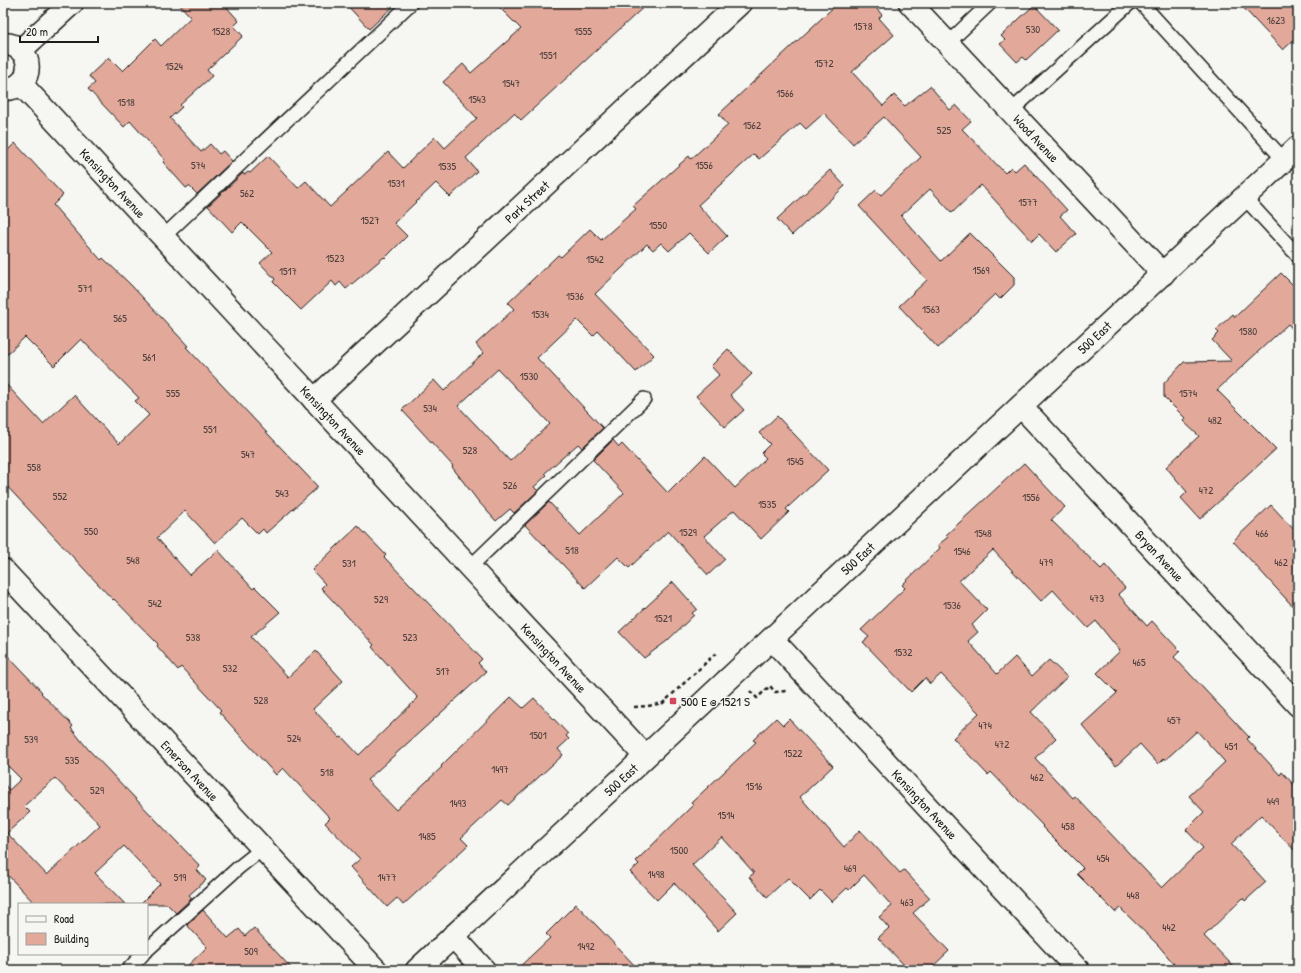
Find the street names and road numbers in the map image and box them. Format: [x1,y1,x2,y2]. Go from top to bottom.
street label: Wood Avenue [1009,110,1063,166]
street label: Kensington Avenue [76,144,150,222]
street label: Park Street [501,176,554,227]
street label: 500 East [1073,316,1116,358]
street label: Kensington Avenue [296,382,370,459]
street label: Bryan Avenue [1131,526,1188,585]
street label: 500 East [837,538,879,579]
street label: Kensington Avenue [517,619,591,697]
street label: Emerson Avenue [157,736,223,805]
street label: 500 East [600,759,642,800]
street label: Kensington Avenue [888,765,962,843]

